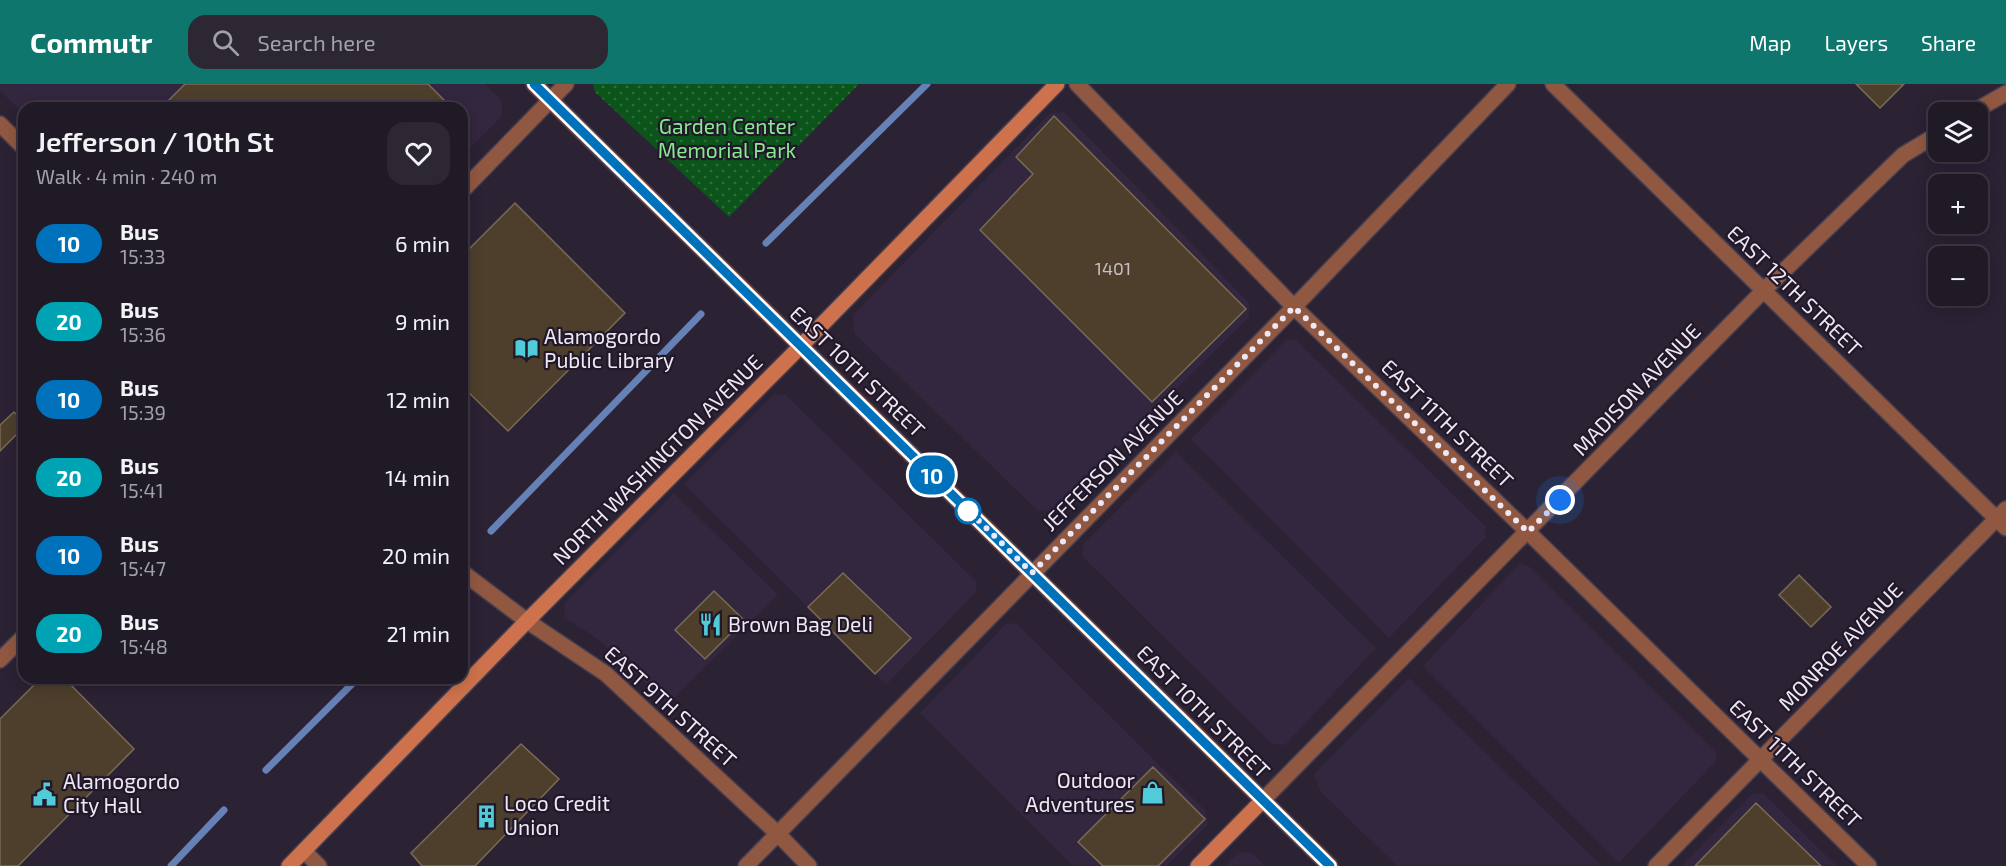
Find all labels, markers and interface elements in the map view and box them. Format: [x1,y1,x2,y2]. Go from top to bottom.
search box [188,15,608,69]
text: Commutr [30,25,152,59]
icon: search [209,26,242,59]
text: Search here [257,29,376,55]
text: Map [1749,30,1791,55]
text: Layers [1824,30,1888,55]
text: Share [1921,30,1976,55]
map controls [1928,102,1988,306]
button: layers [1928,102,1988,162]
park label: Garden Center Memorial Park [658,113,797,162]
button: heart [387,122,450,185]
text: Jefferson / 10th St [36,124,274,158]
text: Walk · 4 min · 240 m [36,164,217,188]
button: + [1928,174,1988,234]
text: Bus [120,218,159,244]
street label: EAST 12TH STREET [1723,220,1867,360]
text: 6 min [395,230,450,256]
text: 10 [58,231,80,256]
text: 15:33 [120,244,166,268]
button: − [1928,246,1988,306]
house number: 1401 [1095,257,1131,279]
text: Bus [120,296,159,322]
street label: EAST 10TH STREET [785,300,931,442]
text: 9 min [395,308,450,334]
text: 20 [56,309,82,334]
street label: MADISON AVENUE [1567,318,1705,460]
text: 15:36 [120,322,166,346]
place label: Alamogordo Public Library [544,323,674,372]
library icon: Alamogordo Public Library [513,336,539,362]
street label: NORTH WASHINGTON AVENUE [547,349,767,569]
street label: EAST 11TH STREET [1377,354,1519,492]
text: Bus [120,374,159,400]
street label: JEFFERSON AVENUE [1036,384,1187,535]
text: 12 min [386,386,450,412]
text: 10 [58,387,80,412]
text: 15:39 [120,400,166,424]
text: Bus [120,452,159,478]
line badge: 10 [905,456,959,494]
text: 10 [921,463,943,488]
text: 14 min [385,464,450,490]
text: 20 [56,465,82,490]
text: 15:41 [120,478,164,502]
your location [1545,485,1575,515]
unlabelled marker [955,498,981,524]
text: Bus [120,530,159,556]
text: 20 min [382,542,450,568]
text: 10 [58,543,80,568]
text: 15:47 [120,556,166,580]
street label: MONROE AVENUE [1773,577,1907,715]
text: Bus [120,608,159,634]
place label: Brown Bag Deli [728,611,873,636]
restaurant icon: Brown Bag Deli [697,612,723,638]
text: 21 min [386,620,450,646]
text: 20 [56,621,82,646]
text: 15:48 [120,634,168,658]
street label: EAST 10TH STREET [1132,639,1276,783]
street label: EAST 9TH STREET [600,640,742,772]
street label: EAST 11TH STREET [1725,694,1867,832]
place label: Outdoor Adventures [1025,767,1136,816]
place label: Alamogordo City Hall [63,768,180,817]
shop icon: Outdoor Adventures [1140,780,1166,806]
public building icon: Alamogordo City Hall [32,781,58,807]
place label: Loco Credit Union [504,790,610,839]
building icon: Loco Credit Union [473,803,499,829]

